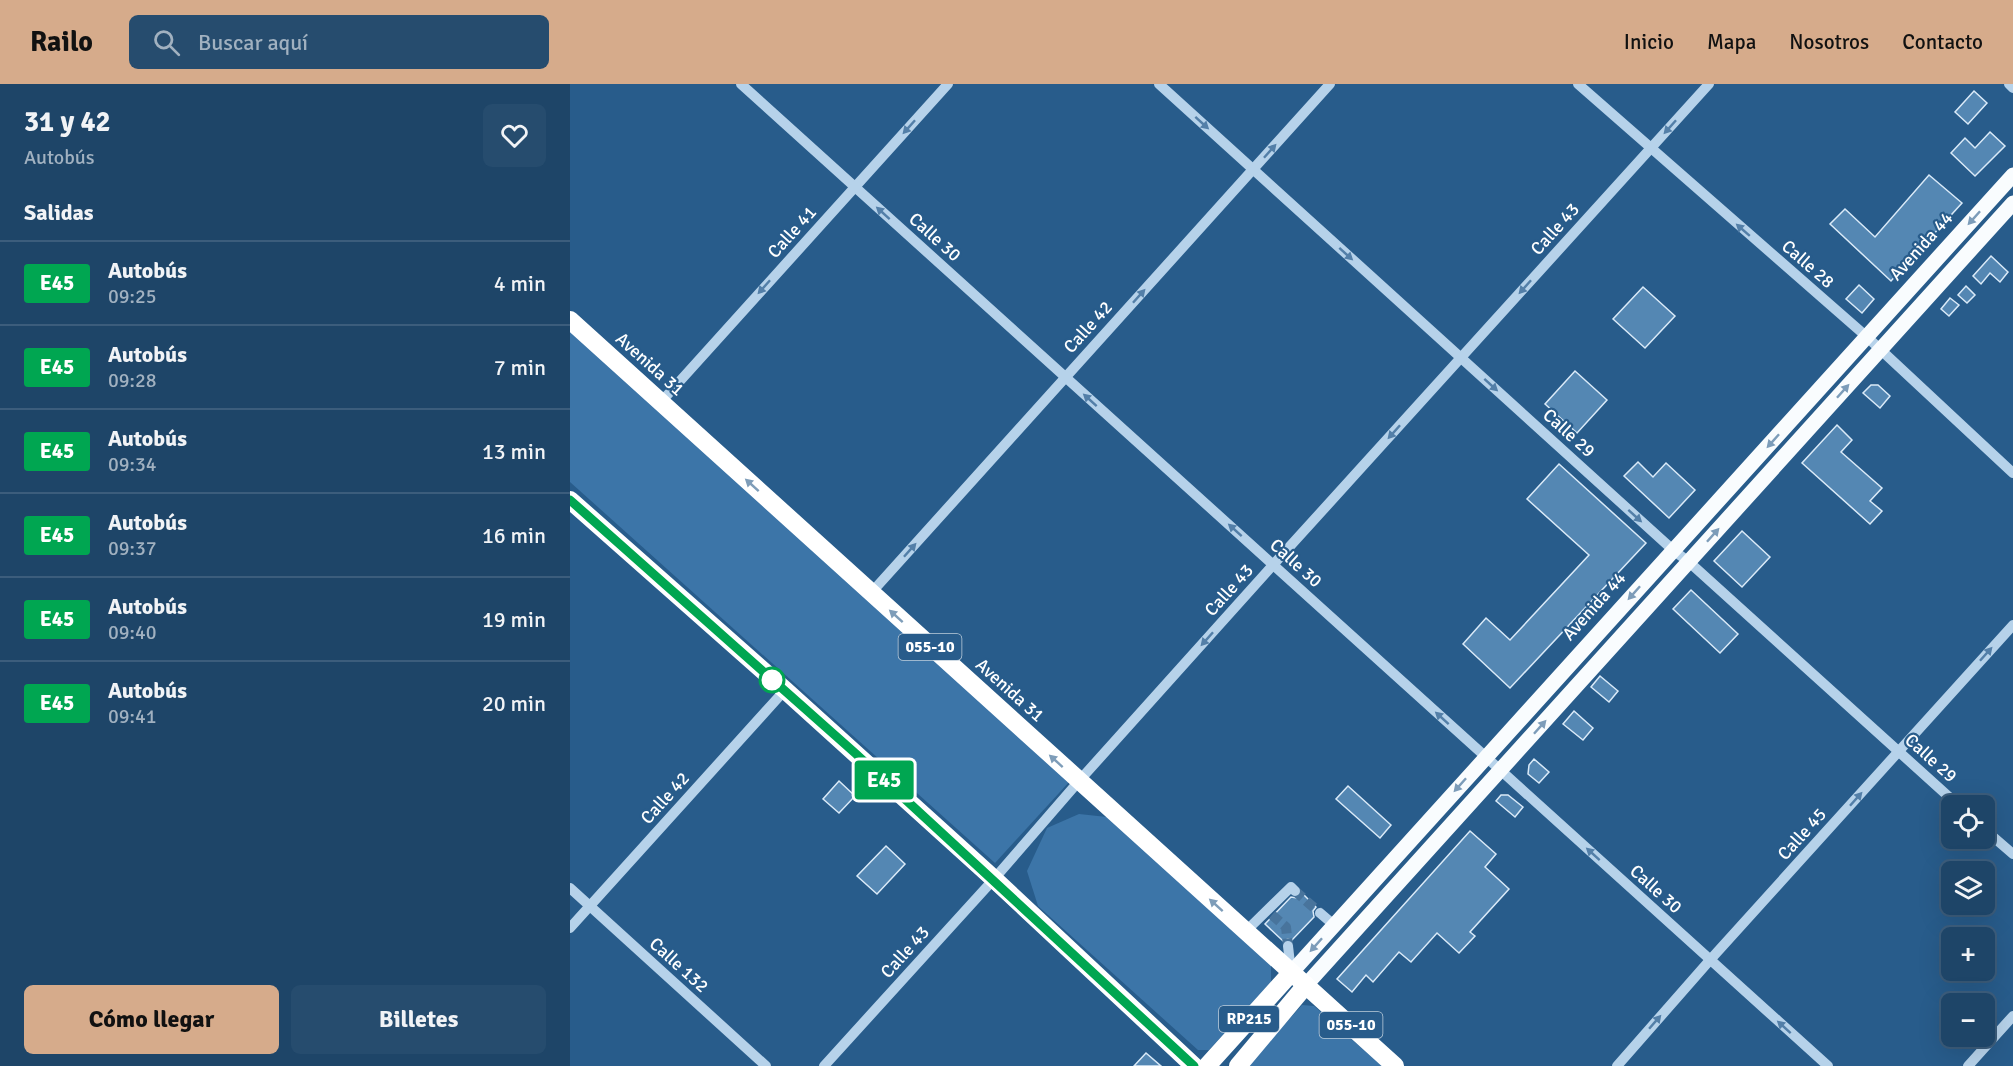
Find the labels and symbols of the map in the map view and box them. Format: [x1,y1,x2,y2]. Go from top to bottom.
one-way arrow [1194,116,1209,129]
one-way arrow [902,120,916,135]
one-way arrow [1663,120,1677,135]
one-way arrow [1263,144,1276,159]
street label: Calle 43 [1526,198,1584,260]
street label: Calle 41 [763,201,821,263]
one-way arrow [877,206,891,220]
street label: Avenida 44 [1885,207,1958,285]
street label: Calle 30 [904,208,966,266]
one-way arrow [1968,210,1981,225]
one-way arrow [1736,223,1751,237]
street label: Calle 28 [1777,235,1839,293]
one-way arrow [1339,247,1354,261]
one-way arrow [757,280,771,295]
one-way arrow [1518,280,1532,295]
one-way arrow [1132,288,1146,303]
street label: Calle 42 [1059,296,1117,358]
street label: Avenida 31 [611,328,689,400]
one-way arrow [1483,378,1498,391]
one-way arrow [1836,384,1850,398]
one-way arrow [1083,393,1098,407]
street label: Calle 29 [1538,404,1600,462]
one-way arrow [1388,424,1401,439]
one-way arrow [1766,433,1780,448]
one-way arrow [745,478,759,492]
one-way arrow [1628,509,1643,523]
one-way arrow [1228,524,1243,537]
one-way arrow [1706,528,1720,543]
street label: Calle 30 [1265,534,1327,592]
one-way arrow [903,542,917,557]
street label: Calle 43 [1200,559,1258,621]
street label: Avenida 44 [1558,567,1631,645]
one-way arrow [1627,586,1641,601]
one-way arrow [889,610,904,623]
one-way arrow [1201,631,1214,646]
road number: 055-10 [898,634,962,660]
one-way arrow [1979,647,1992,662]
street label: Avenida 31 [971,654,1049,726]
unlabelled marker [759,667,785,693]
one-way arrow [1435,712,1450,725]
one-way arrow [1533,720,1546,735]
street label: Calle 29 [1900,729,1962,787]
one-way arrow [1049,755,1064,768]
line badge: E45 [850,760,918,800]
street label: Calle 42 [636,767,694,829]
one-way arrow [1453,777,1467,792]
one-way arrow [1849,791,1863,806]
street label: Calle 45 [1773,803,1831,865]
one-way arrow [1586,848,1601,861]
street label: Calle 30 [1625,860,1687,918]
one-way arrow [1209,898,1224,912]
street label: Calle 43 [876,921,934,983]
street label: Calle 132 [645,933,713,997]
one-way arrow [1310,937,1323,952]
road number: RP215 [1219,1006,1279,1032]
road number: 055-10 [1320,1012,1382,1038]
one-way arrow [1649,1014,1662,1030]
one-way arrow [1777,1021,1792,1034]

